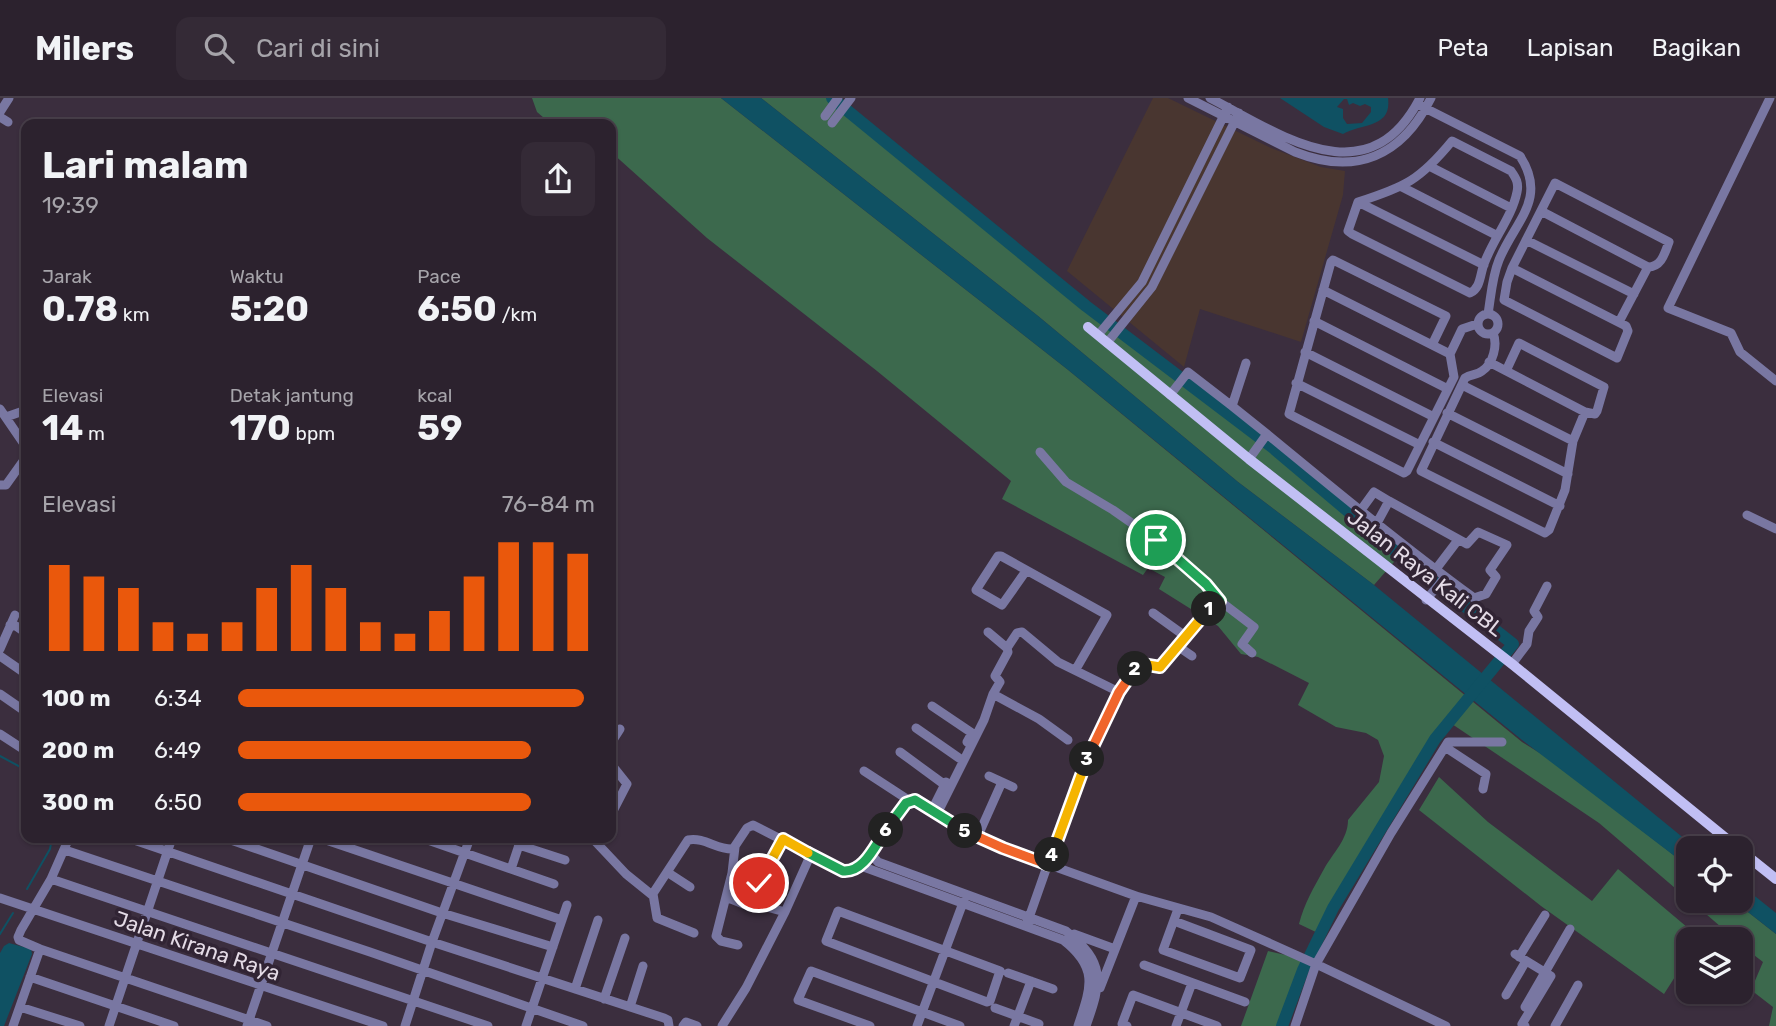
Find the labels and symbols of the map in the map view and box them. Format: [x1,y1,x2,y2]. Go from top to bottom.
street label: Jalan Raya Kali CBL [1342,504,1509,642]
pin [1126,510,1186,570]
pin: 1 [1192,592,1226,626]
pin: 2 [1118,652,1152,686]
pin: 3 [1070,742,1104,776]
pin: 6 [868,812,903,848]
pin: 5 [948,814,982,848]
pin: 4 [1034,838,1070,872]
pin [729,853,789,913]
street label: Jalan Kirana Raya [111,905,283,986]

